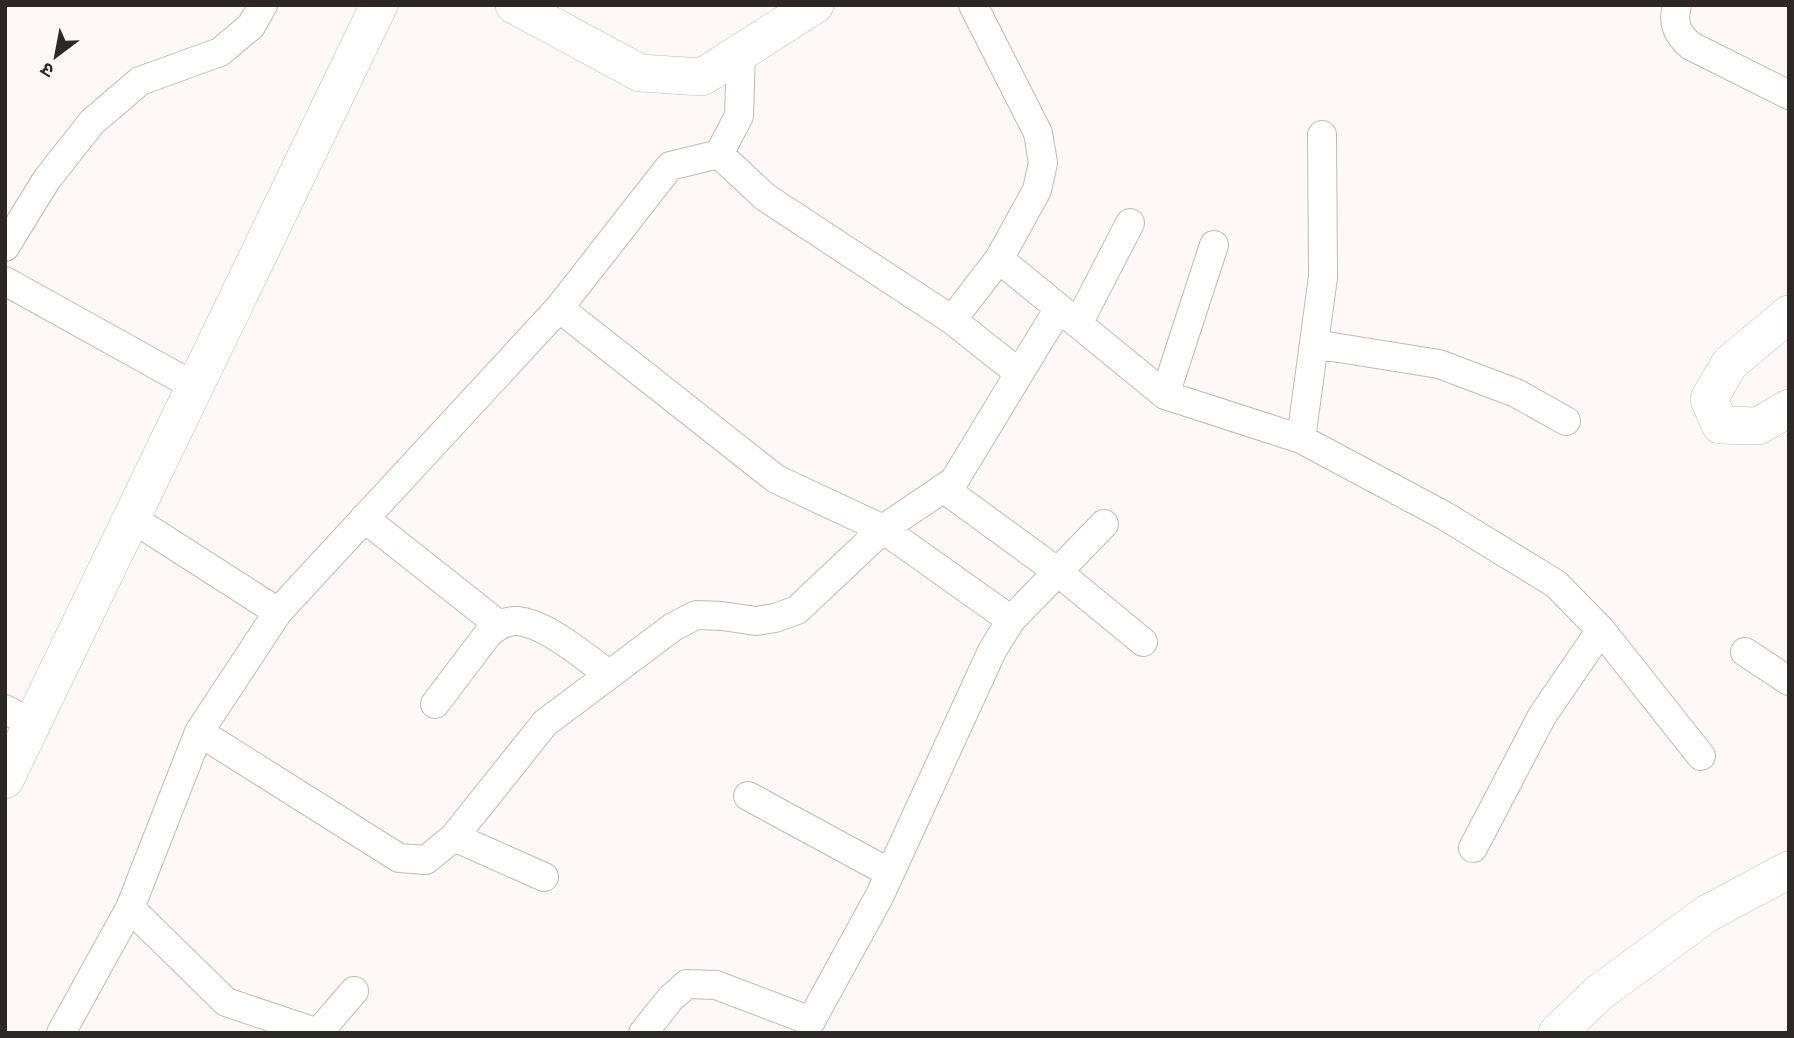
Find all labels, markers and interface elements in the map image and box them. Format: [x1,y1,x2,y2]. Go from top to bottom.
north arrow [21,21,91,91]
text: उ [37,58,58,80]

